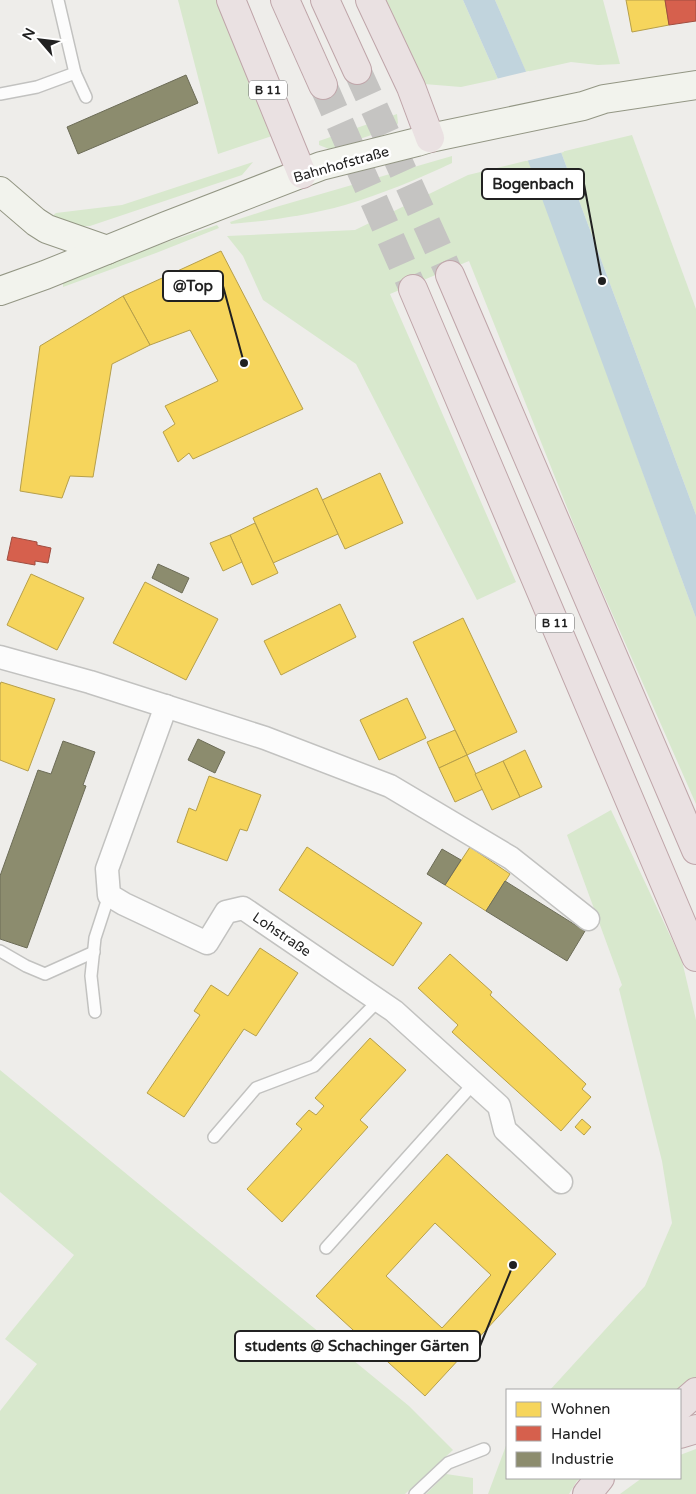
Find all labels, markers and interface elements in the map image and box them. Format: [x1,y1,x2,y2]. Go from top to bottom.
north arrow [15,15,65,65]
text: N [19,25,39,43]
road number: B 11 [249,80,287,100]
street label: Bahnhofstraße [291,143,391,186]
callout: Bogenbach [482,169,584,199]
text: Bogenbach [492,175,574,194]
callout: @Top [163,271,223,301]
text: @Top [173,277,214,296]
road number: B 11 [536,614,574,632]
street label: Lohstraße [249,909,314,960]
callout: students @ Schachinger Gärten [235,1331,480,1361]
text: students @ Schachinger Gärten [245,1337,469,1356]
legend [506,1389,681,1479]
text: Wohnen [551,1400,611,1418]
text: Handel [551,1425,602,1443]
text: Industrie [551,1450,614,1468]

